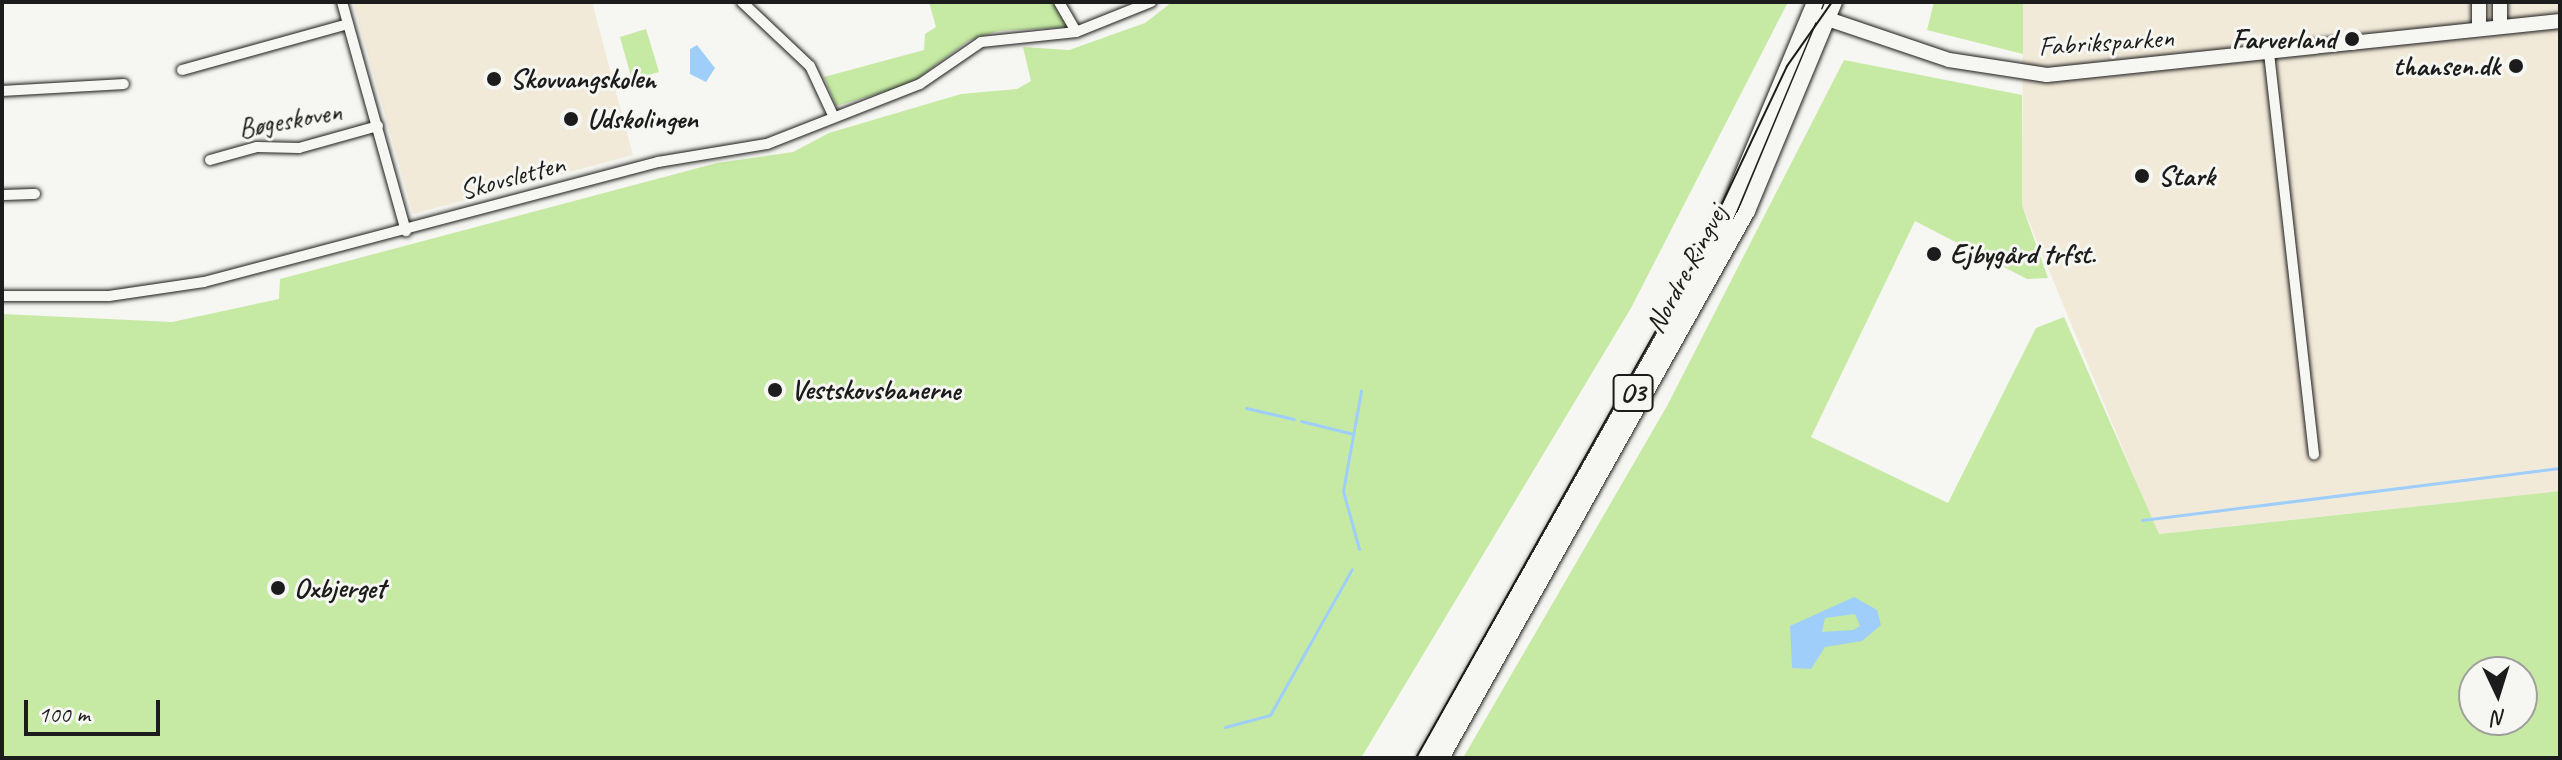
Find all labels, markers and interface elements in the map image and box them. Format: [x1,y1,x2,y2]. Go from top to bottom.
street label: Fabriksparken [2037,21,2175,63]
place label: Farverland [2232,22,2336,56]
marker: Farverland [2343,30,2361,48]
place label: thansen.dk [2393,49,2500,83]
marker: thansen.dk [2507,57,2525,75]
place label: Skovvangskolen [510,62,656,96]
marker: Skovvangskolen [485,70,503,88]
street label: Bøgeskoven [236,94,344,146]
place label: Udskolingen [587,102,698,136]
marker: Udskolingen [562,110,580,128]
street label: Skovsletten [456,147,568,207]
place label: Stark [2158,159,2215,193]
marker: Stark [2133,167,2151,185]
street label: Nordre Ringvej [1638,199,1734,339]
place label: Ejbygård trfst. [1950,237,2096,271]
marker: Ejbygård trfst. [1925,245,1943,263]
road number: O3 [1611,371,1655,415]
place label: Vestskovsbanerne [791,373,960,407]
marker: Vestskovsbanerne [766,381,784,399]
place label: Oxbjerget [294,571,385,605]
marker: Oxbjerget [269,579,287,597]
north arrow [2458,656,2538,736]
scale bar [28,684,164,734]
text: 100 m [38,699,90,729]
text: N [2492,704,2507,732]

